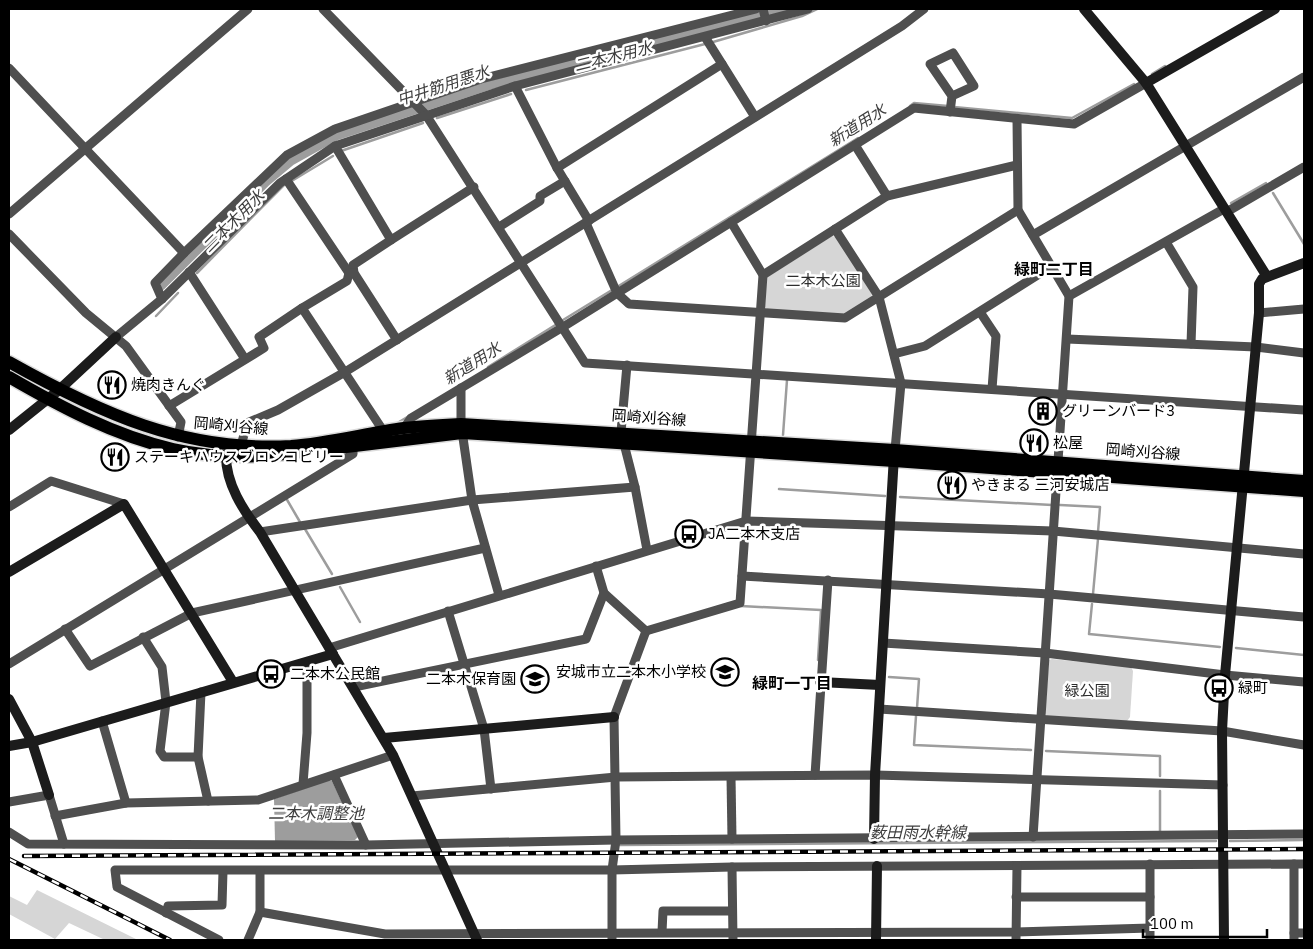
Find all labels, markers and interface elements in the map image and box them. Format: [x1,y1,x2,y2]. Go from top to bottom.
water label: 二本木用水 [572,36,656,75]
water label: 中井筋用悪水 [394,60,494,109]
water label: 新道用水 [825,99,891,150]
water label: 二本木用水 [198,184,270,256]
district label: 緑町二丁目 [1014,259,1094,279]
park label: 二本木公園 [785,271,861,290]
water label: 新道用水 [440,337,506,388]
restaurant icon: 焼肉きんぐ [97,370,127,400]
place label: 焼肉きんぐ [131,375,206,394]
building icon: グリーンバード3 [1028,396,1058,426]
place label: グリーンバード3 [1062,401,1175,420]
street label: 岡崎刈谷線 [611,405,687,430]
street label: 岡崎刈谷線 [193,413,269,438]
restaurant icon: 松屋 [1019,428,1049,458]
place label: 松屋 [1053,433,1083,452]
street label: 岡崎刈谷線 [1105,439,1181,464]
restaurant icon: ステーキハウスブロンコビリー [100,442,130,472]
place label: ステーキハウスブロンコビリー [134,447,344,466]
restaurant icon: やきまる 三河安城店 [937,470,967,500]
place label: やきまる 三河安城店 [971,475,1110,494]
bus stop icon: JA二本木支店 [674,519,704,549]
place label: JA二本木支店 [708,524,800,543]
school or university icon: 安城市立二本木小学校 [710,657,740,687]
bus stop icon: 二本木公民館 [256,659,286,689]
place label: 安城市立二本木小学校 [556,662,706,681]
place label: 二本木公民館 [290,664,380,683]
school or university icon: 二本木保育園 [520,664,550,694]
place label: 二本木保育園 [426,669,516,688]
district label: 緑町一丁目 [752,673,832,693]
bus stop icon: 緑町 [1204,673,1234,703]
place label: 緑町 [1238,678,1268,697]
park label: 緑公園 [1064,681,1110,700]
water label: 二本木調整池 [268,803,366,823]
water label: 薮田雨水幹線 [870,822,968,842]
scale bar [1143,906,1267,938]
text: 100 m [1150,914,1194,933]

